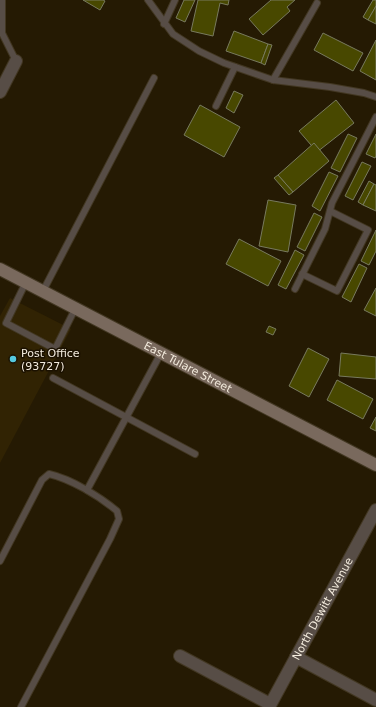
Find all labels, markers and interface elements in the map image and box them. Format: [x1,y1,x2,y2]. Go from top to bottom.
street label: East Tulare Street [142,339,235,396]
place label: Post Office (93727) [21,347,80,373]
marker: Post Office (93727) [8,354,18,364]
street label: North Dewitt Avenue [289,555,356,662]

